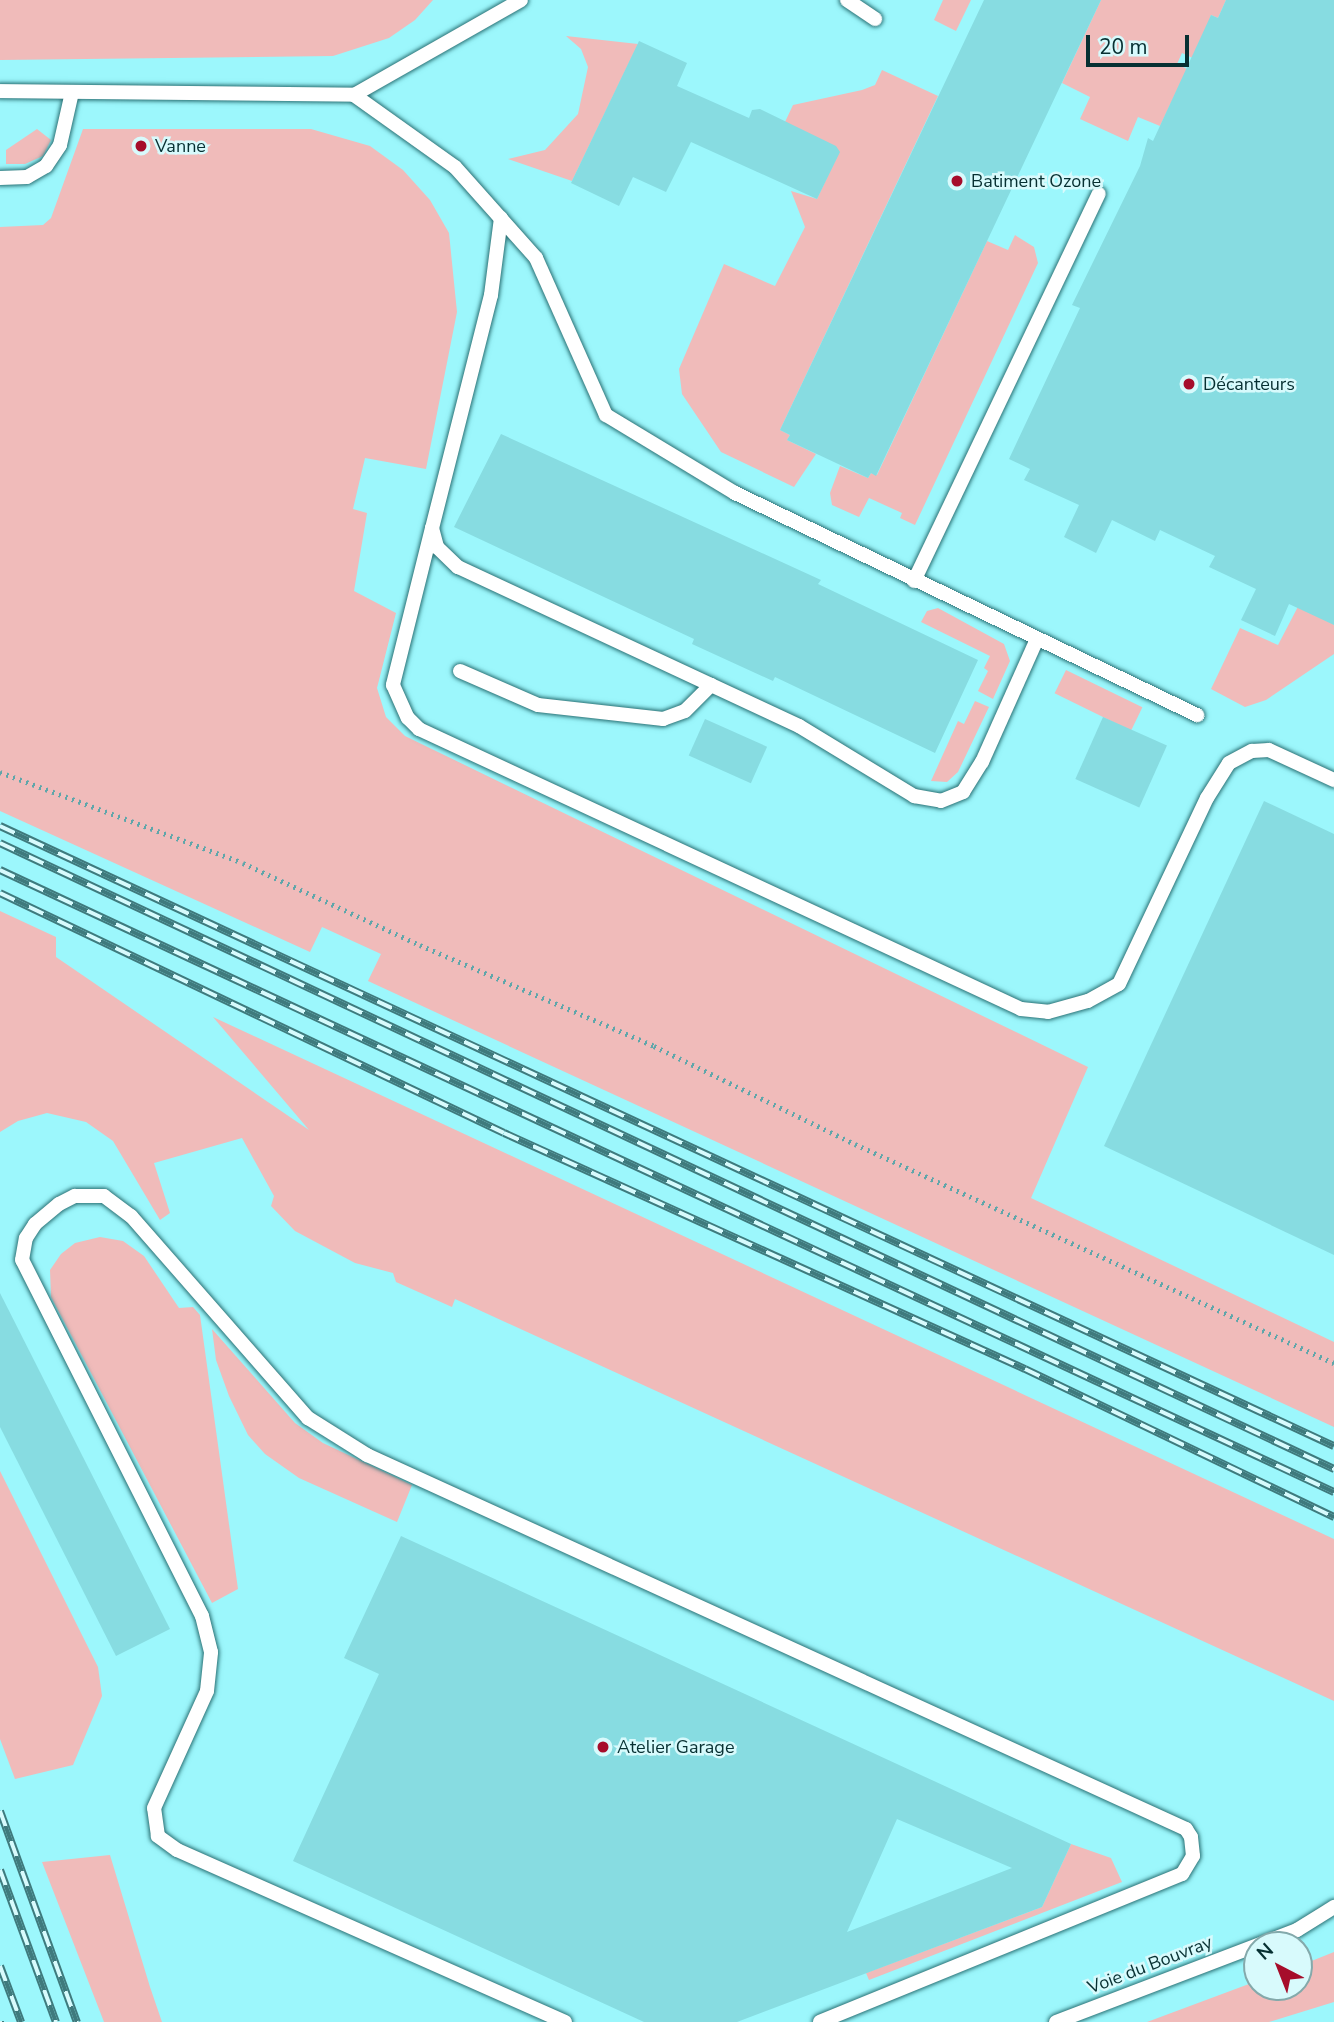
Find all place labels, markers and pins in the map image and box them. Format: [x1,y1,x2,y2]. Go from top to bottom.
place label: Vanne [155,135,206,157]
marker: Vanne [133,138,149,154]
place label: Batiment Ozone [971,170,1101,192]
marker: Batiment Ozone [949,173,965,189]
place label: Décanteurs [1203,373,1295,395]
marker: Décanteurs [1181,376,1197,392]
place label: Atelier Garage [617,1736,734,1758]
marker: Atelier Garage [595,1739,611,1755]

